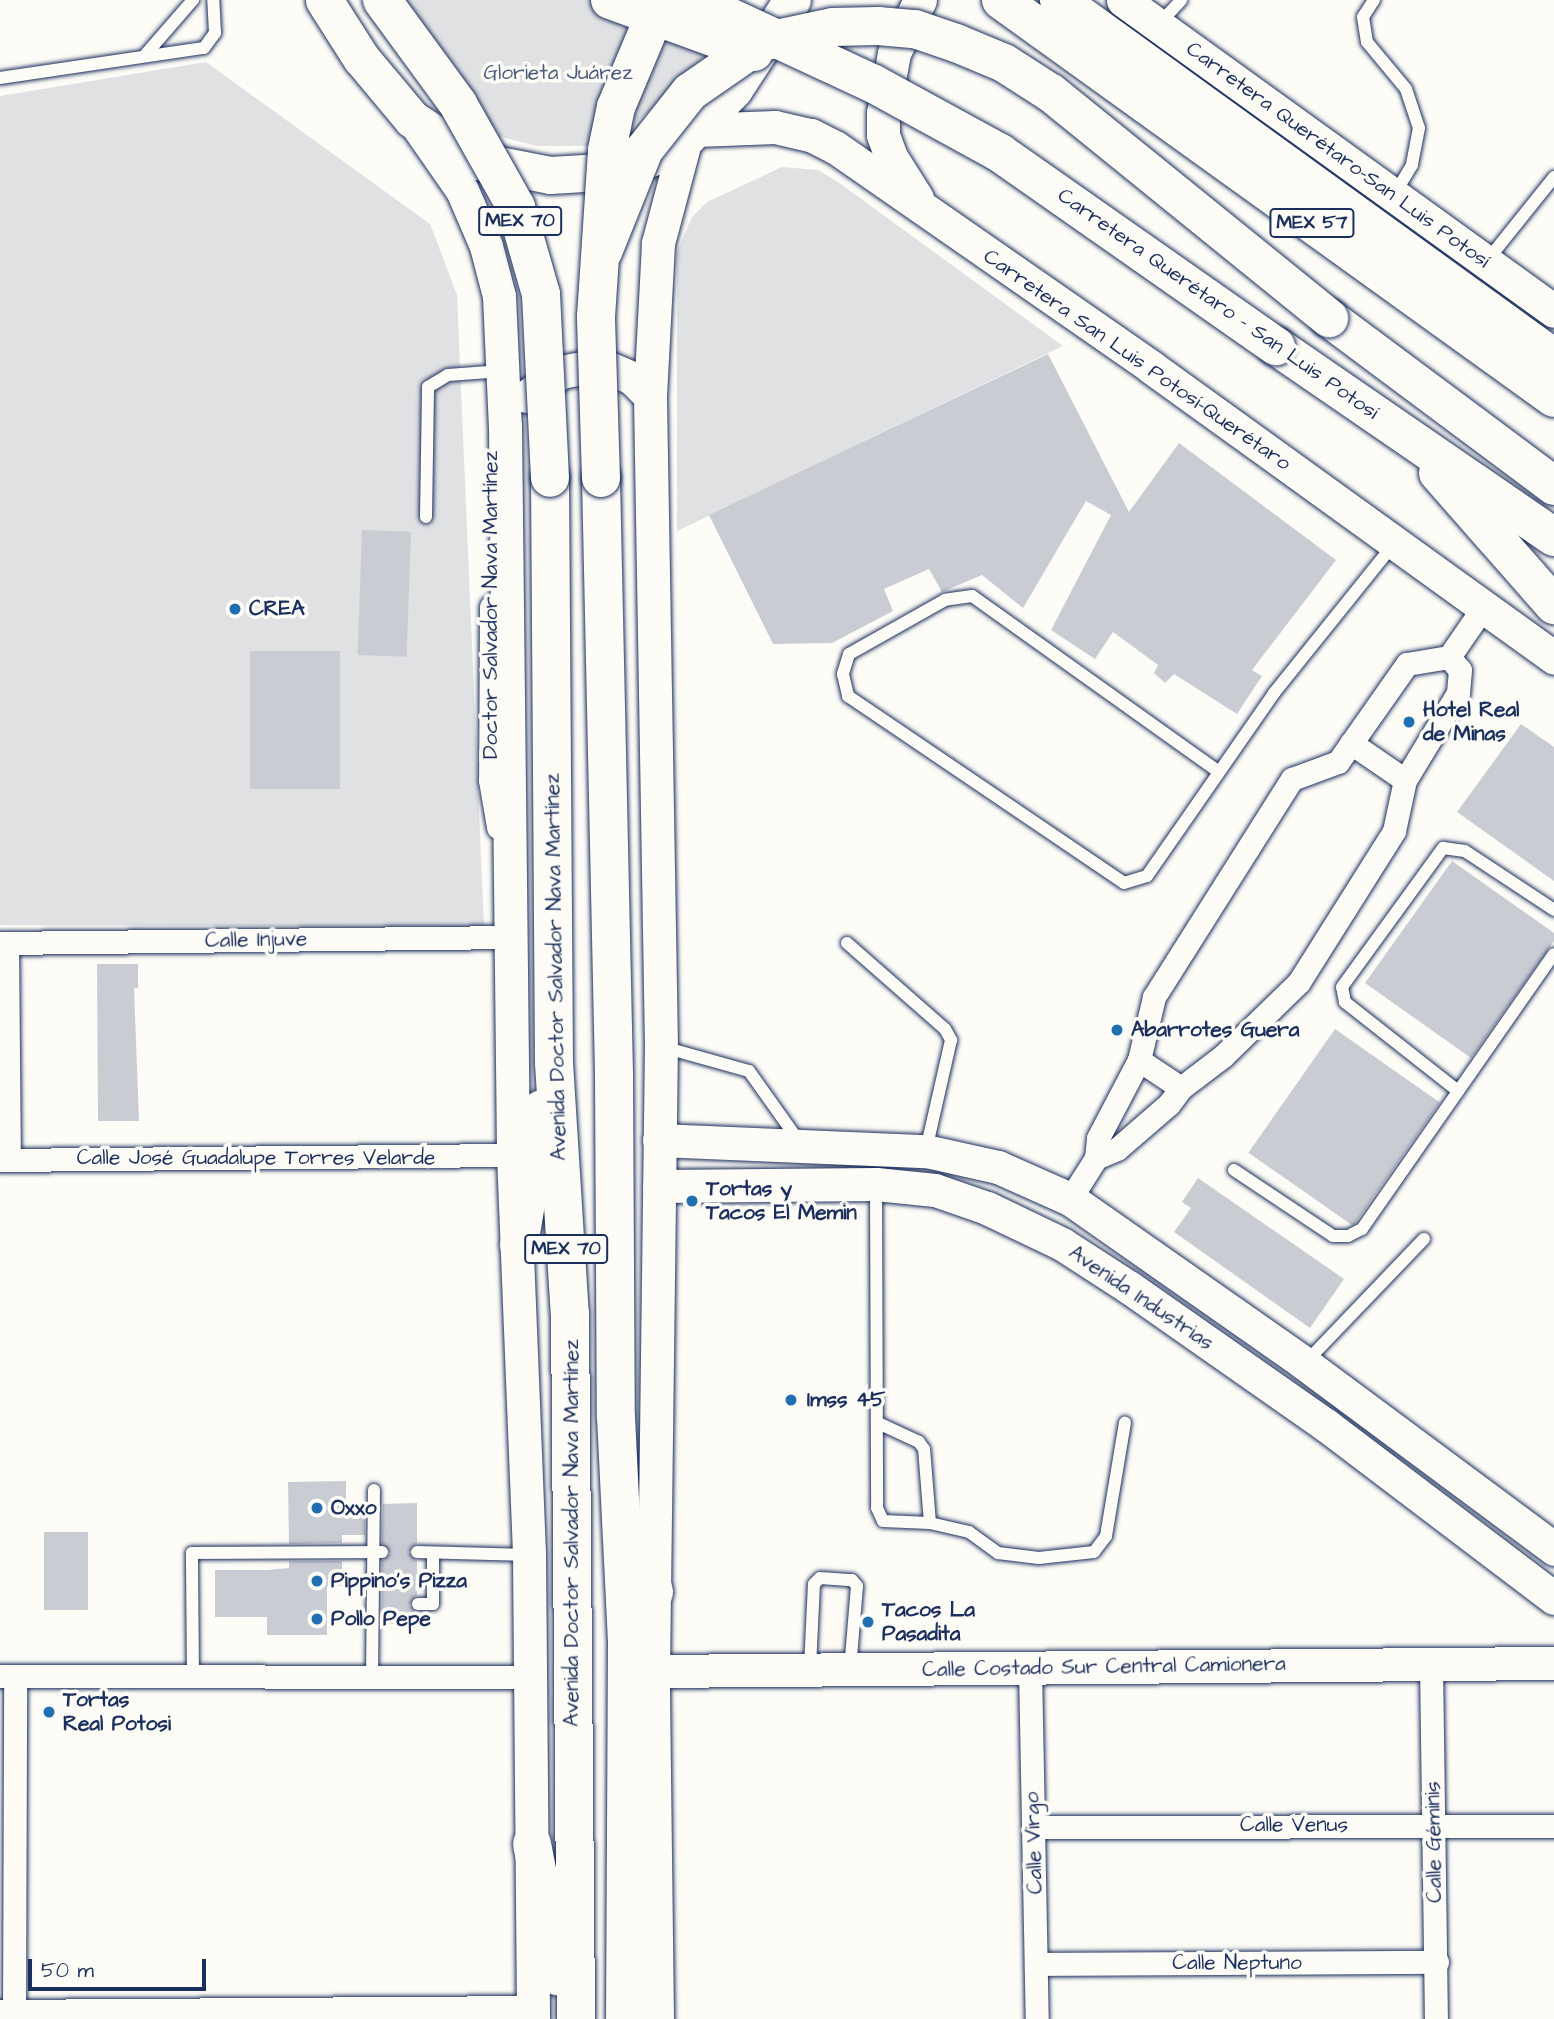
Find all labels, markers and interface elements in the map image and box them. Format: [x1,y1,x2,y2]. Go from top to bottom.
street label: Carretera Querétaro-San Luis Potosí [1181,36,1495,274]
park label: Glorieta Juárez [483,60,633,86]
street label: Carretera Querétaro - San Luis Potosí [1053,183,1383,425]
road number: MEX 70 [478,206,562,236]
road number: MEX 57 [1268,208,1356,238]
street label: Carretera San Luis Potosí-Querétaro [979,244,1295,476]
street label: Doctor Salvador Nava Martínez [478,451,504,759]
place label: CREA [249,596,305,622]
marker: CREA [227,601,243,617]
place label: Hotel Real de Minas [1423,697,1519,747]
marker: Hotel Real de Minas [1401,714,1417,730]
street label: Avenida Doctor Salvador Nava Martínez [540,773,572,1161]
street label: Calle Injuve [205,927,307,953]
place label: Abarrotes Guera [1131,1017,1300,1043]
marker: Abarrotes Guera [1109,1022,1125,1038]
street label: Calle José Guadalupe Torres Velarde [77,1145,435,1171]
place label: Tortas y Tacos El Memin [706,1176,857,1226]
marker: Tortas y Tacos El Memin [684,1193,700,1209]
road number: MEX 70 [524,1233,608,1264]
street label: Avenida Industrias [1064,1240,1218,1356]
street label: Avenida Doctor Salvador Nava Martínez [559,1339,585,1727]
place label: Imss 45 [807,1387,885,1413]
marker: Imss 45 [781,1390,801,1410]
place label: Oxxo [331,1495,377,1521]
marker: Oxxo [309,1500,325,1516]
place label: Pippino's Pizza [331,1568,467,1594]
marker: Pippino's Pizza [309,1573,325,1589]
place label: Tacos La Pasadita [882,1597,975,1647]
place label: Pollo Pepe [331,1606,431,1632]
marker: Pollo Pepe [309,1611,325,1627]
marker: Tacos La Pasadita [860,1614,876,1630]
street label: Calle Costado Sur Central Camionera [922,1651,1286,1683]
place label: Tortas Real Potosi [63,1687,171,1737]
marker: Tortas Real Potosi [41,1704,57,1720]
street label: Calle Géminis [1420,1781,1448,1903]
street label: Calle Virgo [1020,1791,1048,1895]
street label: Calle Venus [1240,1812,1348,1838]
scale bar [32,1946,210,1990]
street label: Calle Neptuno [1172,1950,1302,1976]
text: 50 m [41,1956,94,1985]

